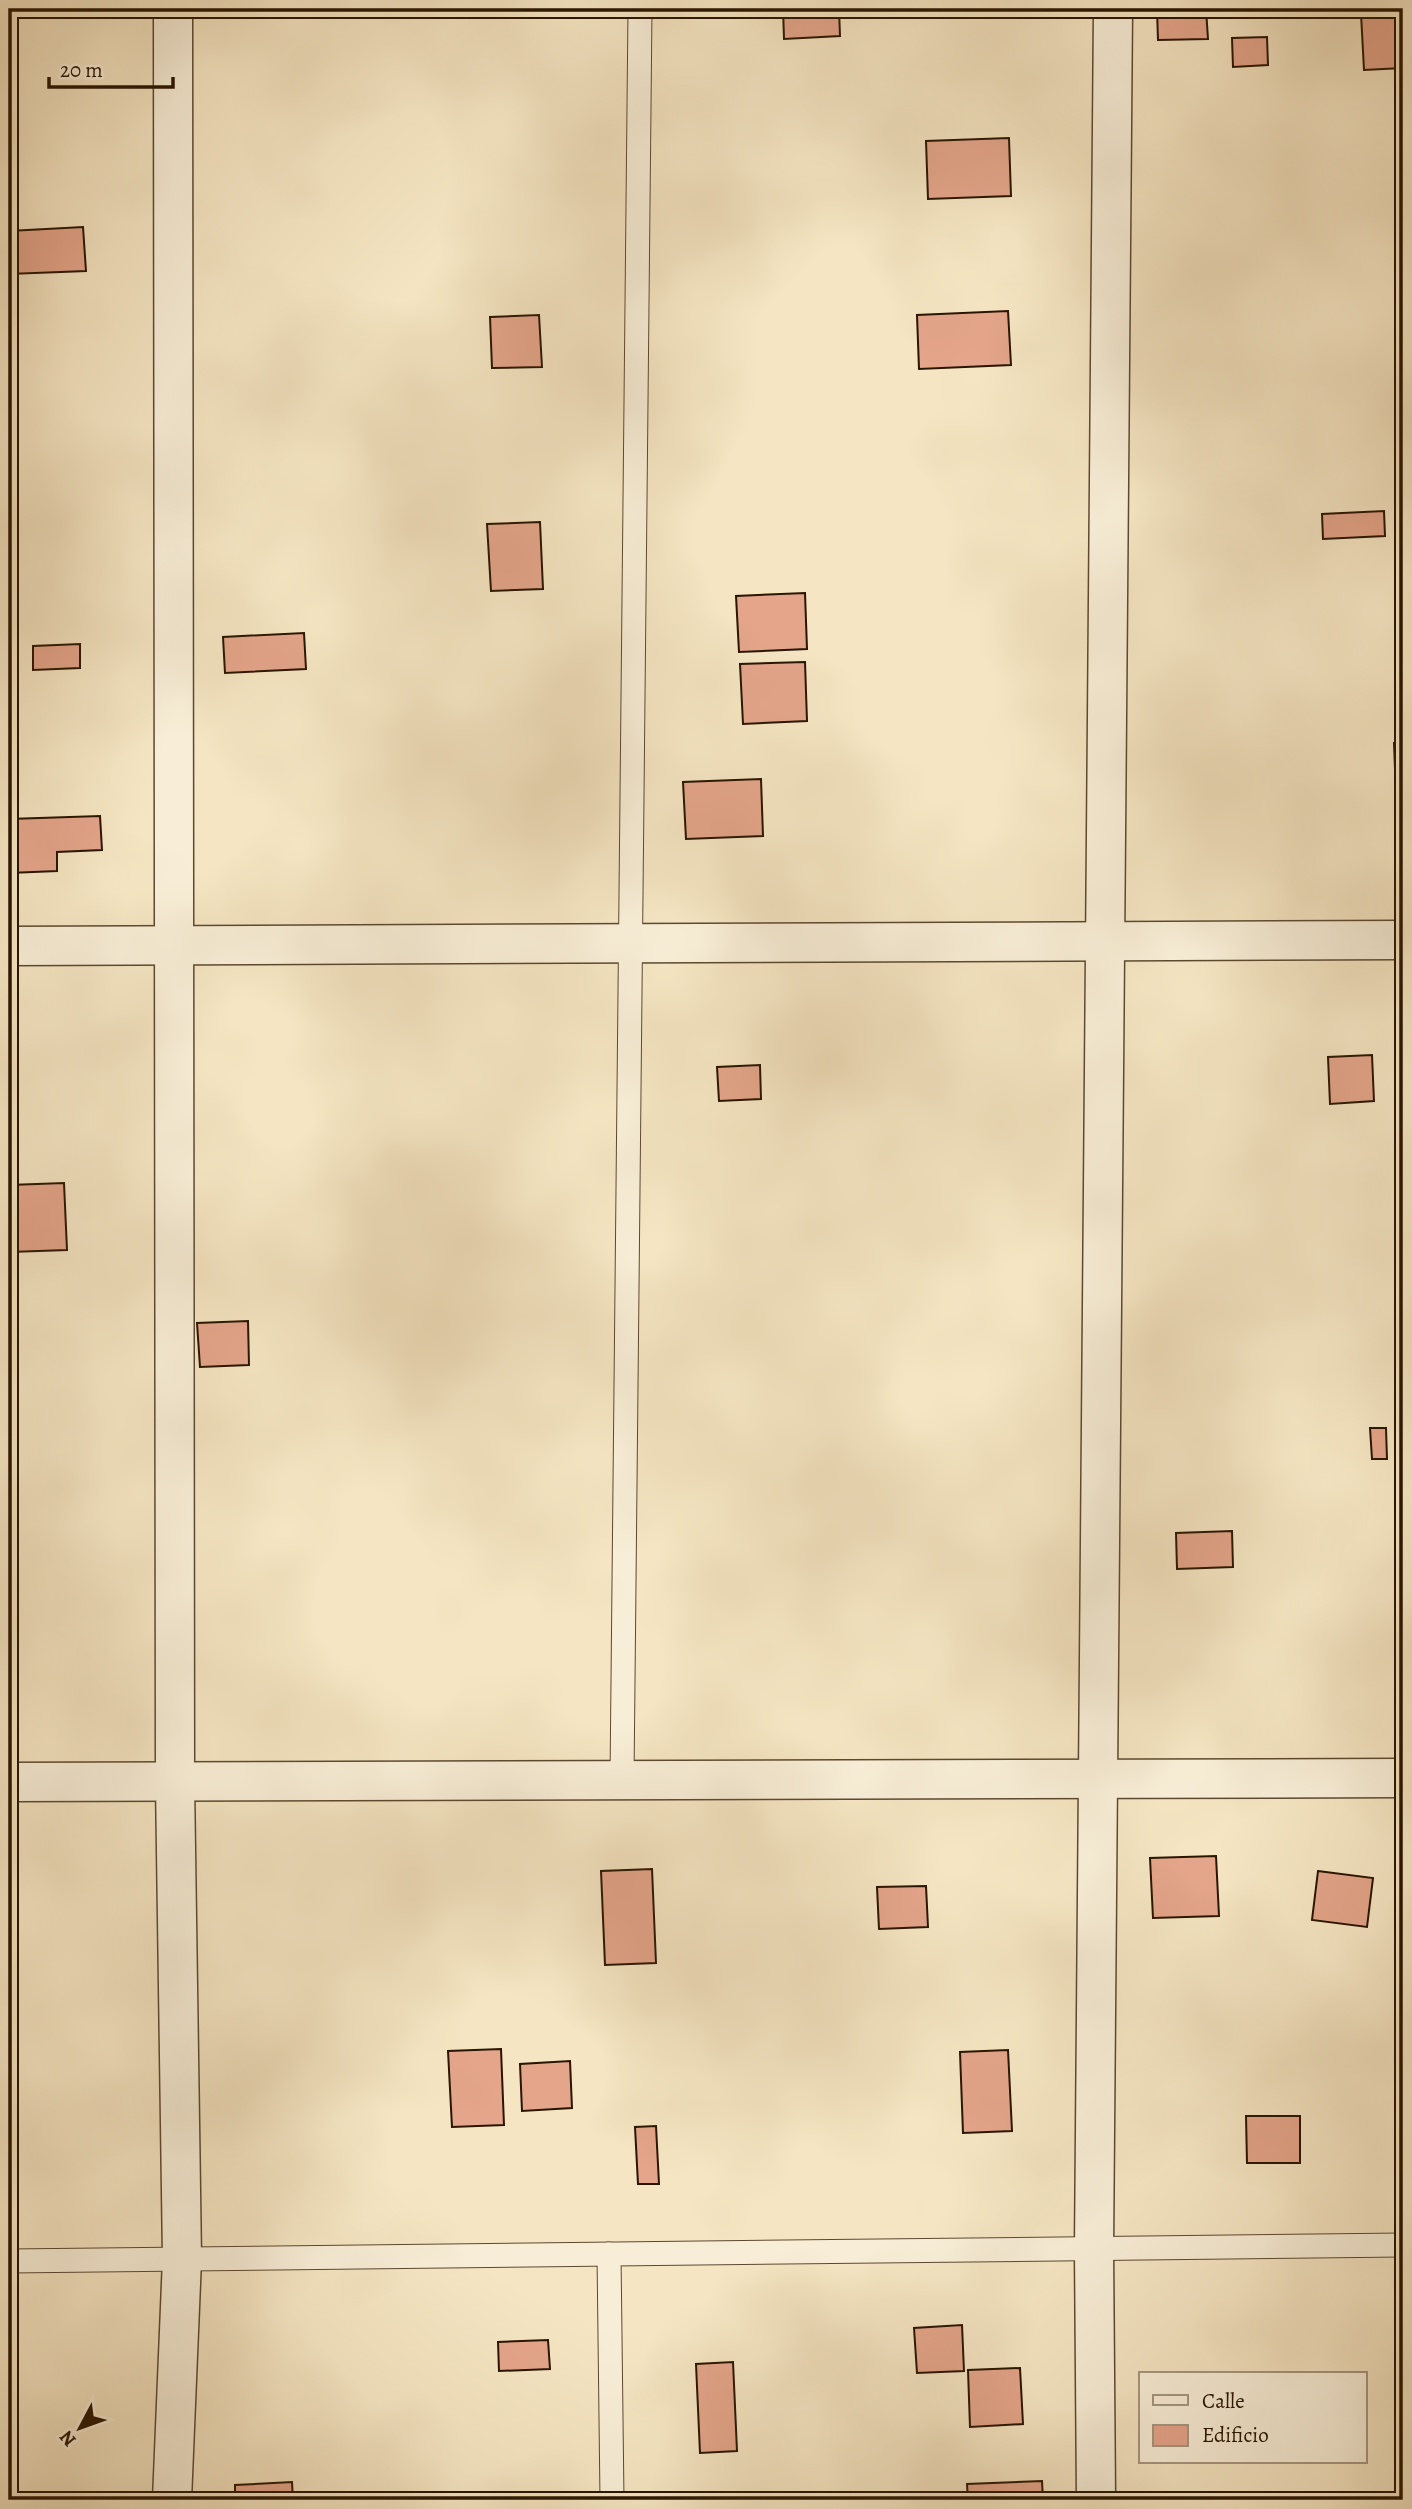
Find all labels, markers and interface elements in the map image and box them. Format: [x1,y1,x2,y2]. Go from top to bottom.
scale bar [49,46,173,90]
text: 20 m [60,56,103,84]
legend [1139,2372,1366,2464]
text: Calle [1202,2387,1245,2415]
north arrow [46,2394,116,2464]
text: Edificio [1202,2421,1269,2449]
text: N [53,2425,82,2452]

